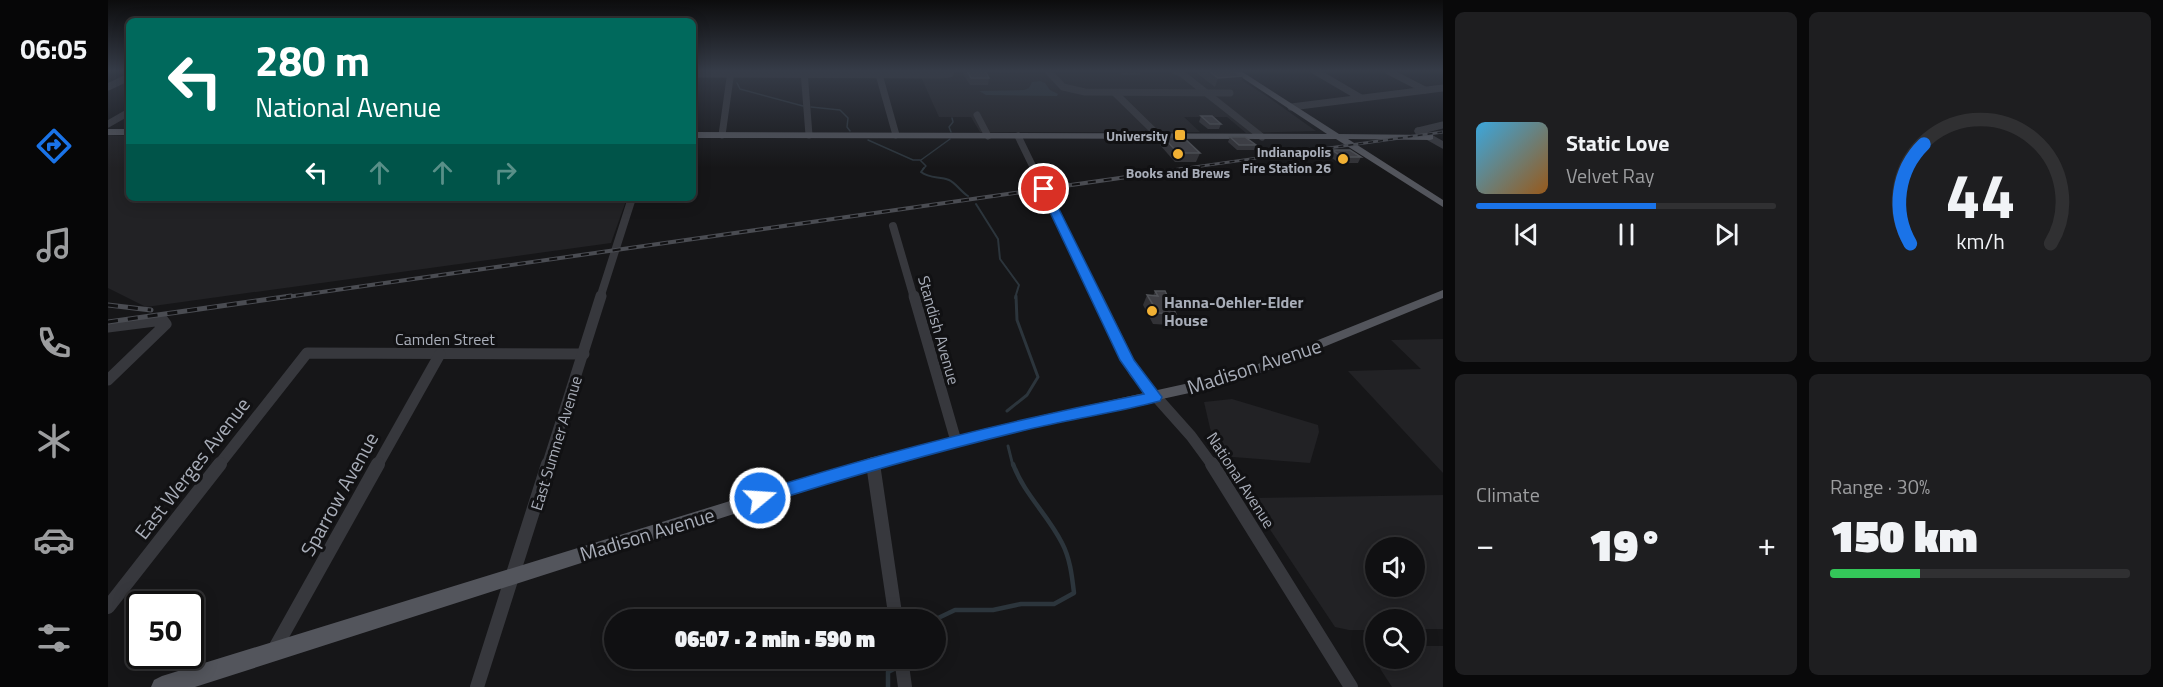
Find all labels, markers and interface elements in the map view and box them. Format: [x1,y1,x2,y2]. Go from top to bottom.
text: 06:05 [20,28,88,69]
text: 280 m [255,28,370,92]
icon: left [156,42,234,120]
text: National Avenue [255,86,441,127]
icon: directions [33,125,75,167]
place label: University [1106,125,1168,146]
text: Static Love [1566,126,1669,160]
marker: University [1173,128,1187,142]
place label: Indianapolis Fire Station 26 [1242,141,1331,178]
marker: Books and Brews [1171,147,1185,161]
text: 44 [1945,147,2015,242]
marker: Indianapolis Fire Station 26 [1336,152,1350,166]
icon: left [300,156,333,189]
icon: ahead [363,156,396,189]
icon: ahead [426,156,459,189]
icon: right [489,156,522,189]
text: Velvet Ray [1566,160,1655,191]
place label: Books and Brews [1126,162,1231,183]
pin [1018,163,1069,214]
icon: arrive [1027,172,1060,205]
icon: previous [1510,218,1543,251]
icon: pause [1610,218,1643,251]
icon: next [1710,218,1743,251]
icon: music [33,224,75,266]
text: km/h [1956,225,2004,257]
street label: Standish Avenue [912,273,966,387]
place label: Hanna-Oehler-Elder House [1164,290,1304,332]
marker: Hanna-Oehler-Elder House [1145,304,1159,318]
icon: phone [33,322,75,364]
street label: Camden Street [395,327,495,351]
street label: Madison Avenue [1183,330,1325,402]
street label: East Sumner Avenue [524,373,588,513]
street label: East Werges Avenue [127,390,257,546]
icon: climate [33,420,75,462]
street label: Sparrow Avenue [292,426,386,562]
street label: National Avenue [1201,427,1281,533]
position arrow [728,466,792,530]
text: Range · 30% [1830,471,1930,502]
text: Climate [1476,479,1540,510]
street label: Madison Avenue [576,499,718,569]
text: 150 km [1830,501,1978,569]
text: 19° [1589,510,1663,578]
icon: car [33,519,75,561]
text: − [1476,519,1494,569]
text: + [1758,519,1776,569]
map controls [1365,537,1425,669]
button: sound [1365,537,1425,597]
speed limit sign: 50 [126,591,204,669]
button: search [1365,609,1425,669]
icon: filters [33,617,75,659]
text: 06:07 · 2 min · 590 m [675,622,875,656]

